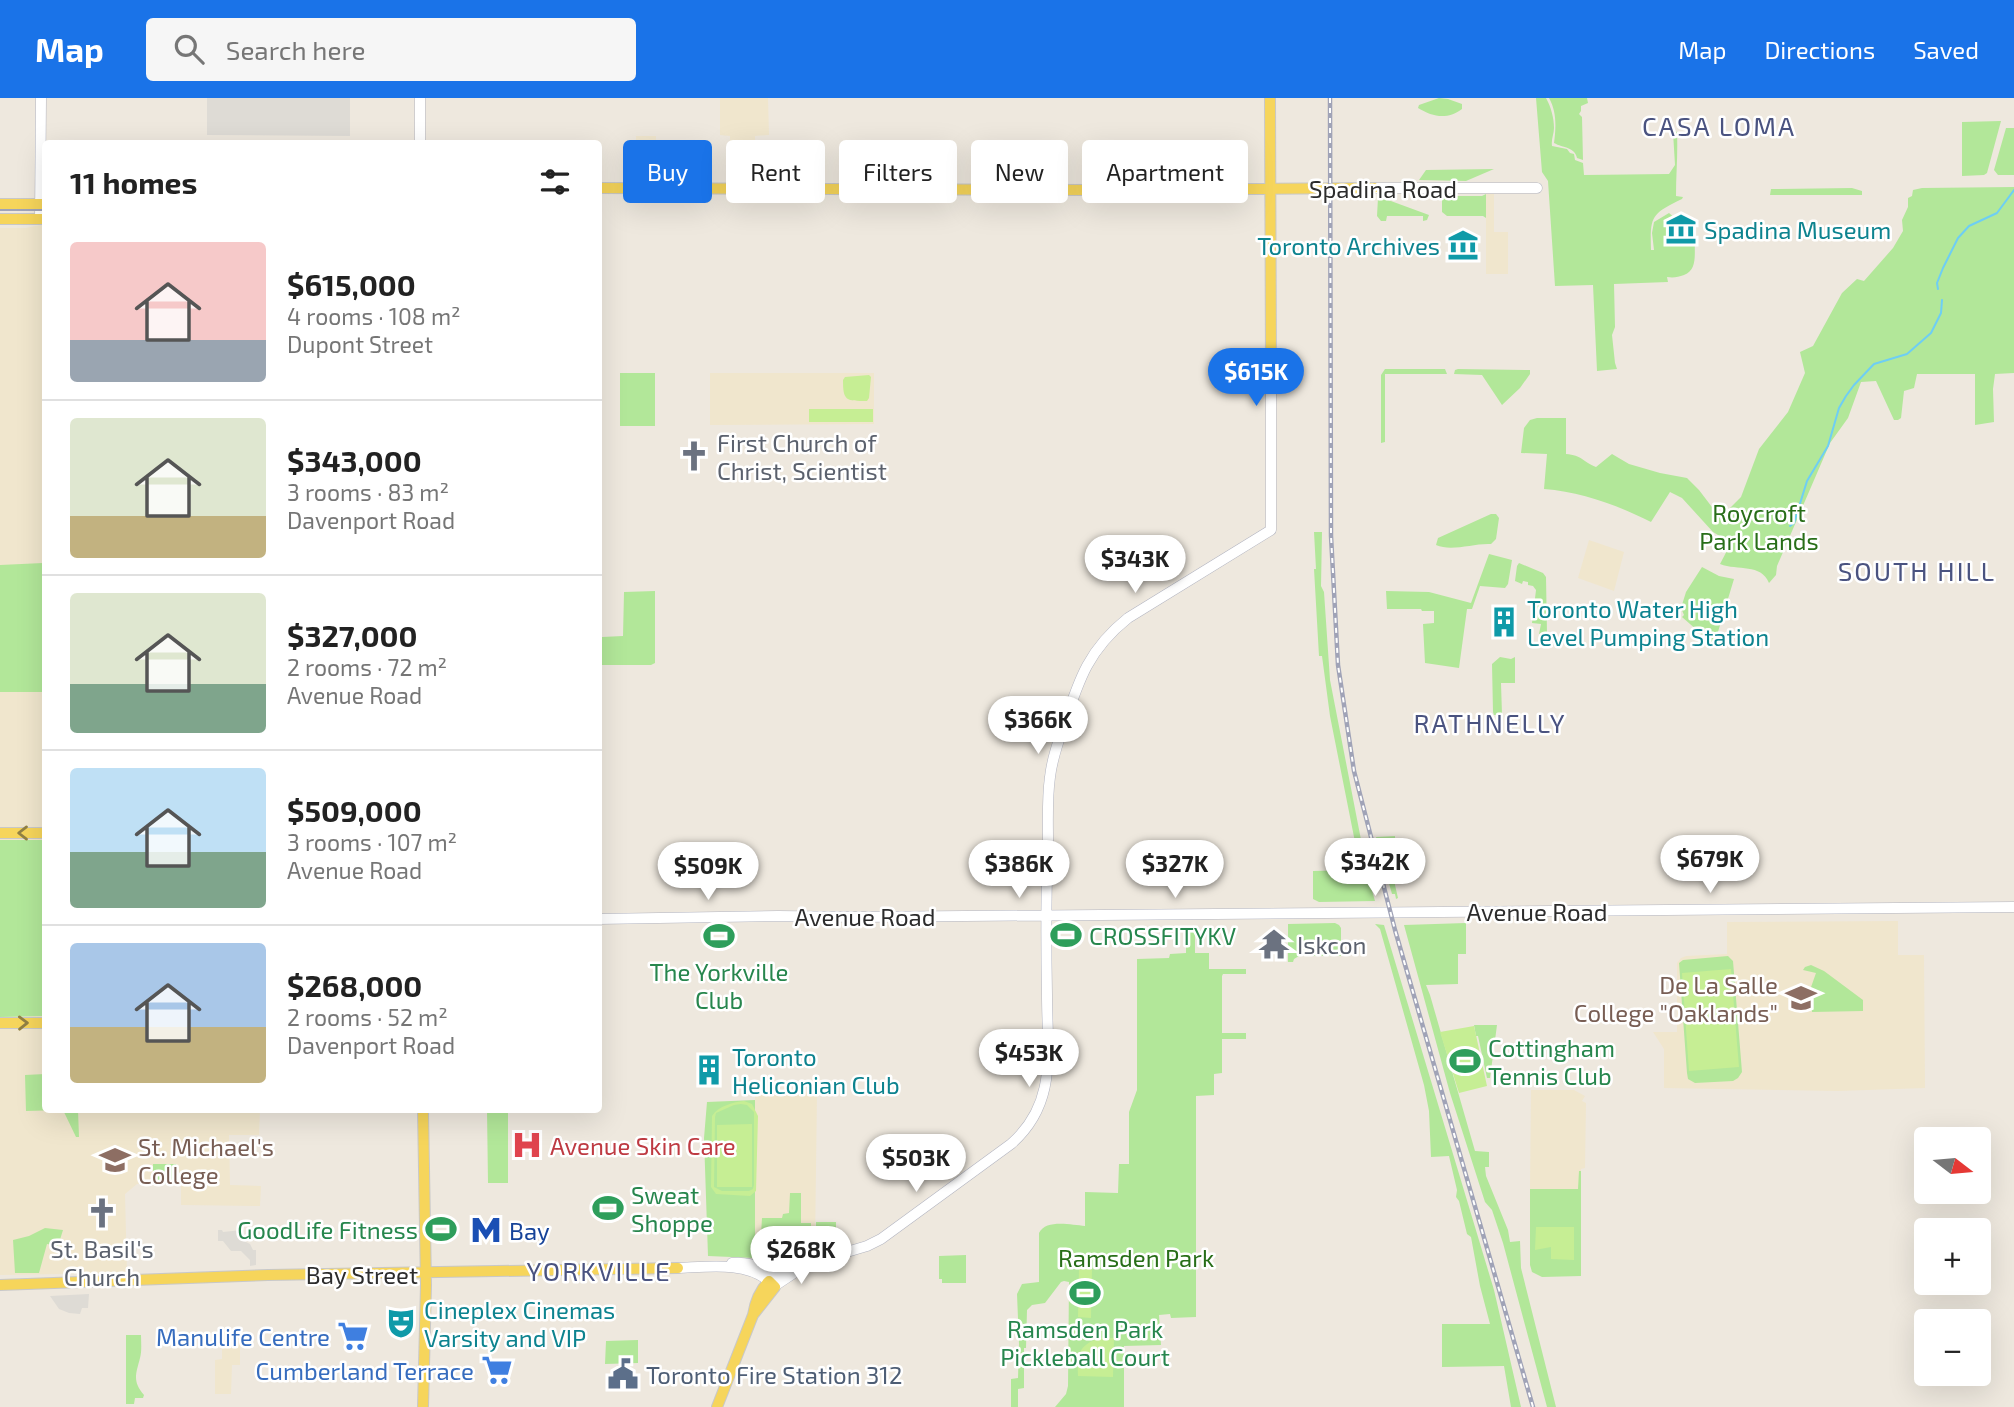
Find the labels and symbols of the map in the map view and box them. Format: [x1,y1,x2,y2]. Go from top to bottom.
district label: CASA LOMA [1642,110,1796,141]
street label: Spadina Road [1309,174,1457,203]
museum icon: Spadina Museum [1664,212,1698,246]
place label: Spadina Museum [1704,215,1891,244]
museum icon: Toronto Archives [1446,228,1480,262]
place label: Toronto Archives [1257,231,1440,260]
pin: $615K [1207,348,1305,408]
place label: First Church of Christ, Scientist [717,428,887,485]
church icon: First Church of Christ, Scientist [677,439,711,473]
park label: Roycroft Park Lands [1699,498,1819,555]
pin: $343K [1086,536,1184,595]
district label: SOUTH HILL [1838,555,1996,586]
place label: Toronto Water High Level Pumping Station [1527,594,1769,651]
building icon: Toronto Water High Level Pumping Station [1487,605,1521,639]
pin: $366K [989,696,1087,756]
district label: RATHNELLY [1413,707,1567,738]
one-way arrow [17,825,28,841]
pin: $679K [1661,836,1759,895]
pin: $342K [1326,838,1424,898]
pin: $386K [970,840,1068,900]
pin: $327K [1126,840,1224,900]
pin: $509K [659,842,757,902]
street label: Avenue Road [1466,897,1608,926]
street label: Avenue Road [794,902,936,931]
sports icon: CROSSFITYKV [1049,918,1083,952]
sports icon: The Yorkville Club [702,919,736,953]
place label: CROSSFITYKV [1089,921,1236,950]
temple icon: Iskcon [1257,927,1291,961]
place label: Iskcon [1297,930,1366,959]
place label: The Yorkville Club [650,957,788,1014]
place label: De La Salle College "Oaklands" [1574,970,1778,1027]
school or university icon: De La Salle College "Oaklands" [1784,981,1818,1015]
one-way arrow [18,1015,29,1031]
pin: $453K [980,1030,1078,1089]
place label: Cottingham Tennis Club [1488,1033,1615,1090]
place label: Toronto Heliconian Club [732,1042,900,1099]
sports icon: Cottingham Tennis Club [1448,1044,1482,1078]
building icon: Toronto Heliconian Club [692,1053,726,1087]
north arrow [1914,1127,1992,1204]
hospital icon: Avenue Skin Care [510,1128,544,1162]
place label: Avenue Skin Care [550,1131,736,1160]
place label: St. Michael's College [138,1132,274,1189]
pin: $503K [867,1134,965,1194]
school or university icon: St. Michael's College [98,1143,132,1177]
place label: Sweat Shoppe [631,1180,713,1237]
sports icon: Sweat Shoppe [591,1191,625,1225]
church icon: St. Basil's Church [85,1196,119,1230]
sports icon: GoodLife Fitness [424,1212,458,1246]
metro station icon: Bay [469,1213,503,1247]
place label: GoodLife Fitness [237,1215,418,1244]
place label: Bay [509,1216,550,1245]
pin: $268K [752,1226,850,1286]
place label: St. Basil's Church [50,1234,154,1291]
park label: Ramsden Park [1058,1243,1214,1272]
district label: YORKVILLE [526,1255,672,1286]
street label: Bay Street [306,1260,418,1289]
sports icon: Ramsden Park Pickleball Court [1068,1276,1102,1310]
place label: Cineplex Cinemas Varsity and VIP [424,1295,615,1352]
theatre icon: Cineplex Cinemas Varsity and VIP [384,1306,418,1340]
place label: Ramsden Park Pickleball Court [1000,1314,1170,1371]
supermarket icon: Manulife Centre [336,1319,370,1353]
place label: Manulife Centre [156,1322,330,1351]
supermarket icon: Cumberland Terrace [480,1353,514,1387]
place label: Cumberland Terrace [256,1356,474,1385]
public building icon: Toronto Fire Station 312 [606,1357,640,1391]
place label: Toronto Fire Station 312 [646,1360,902,1389]

